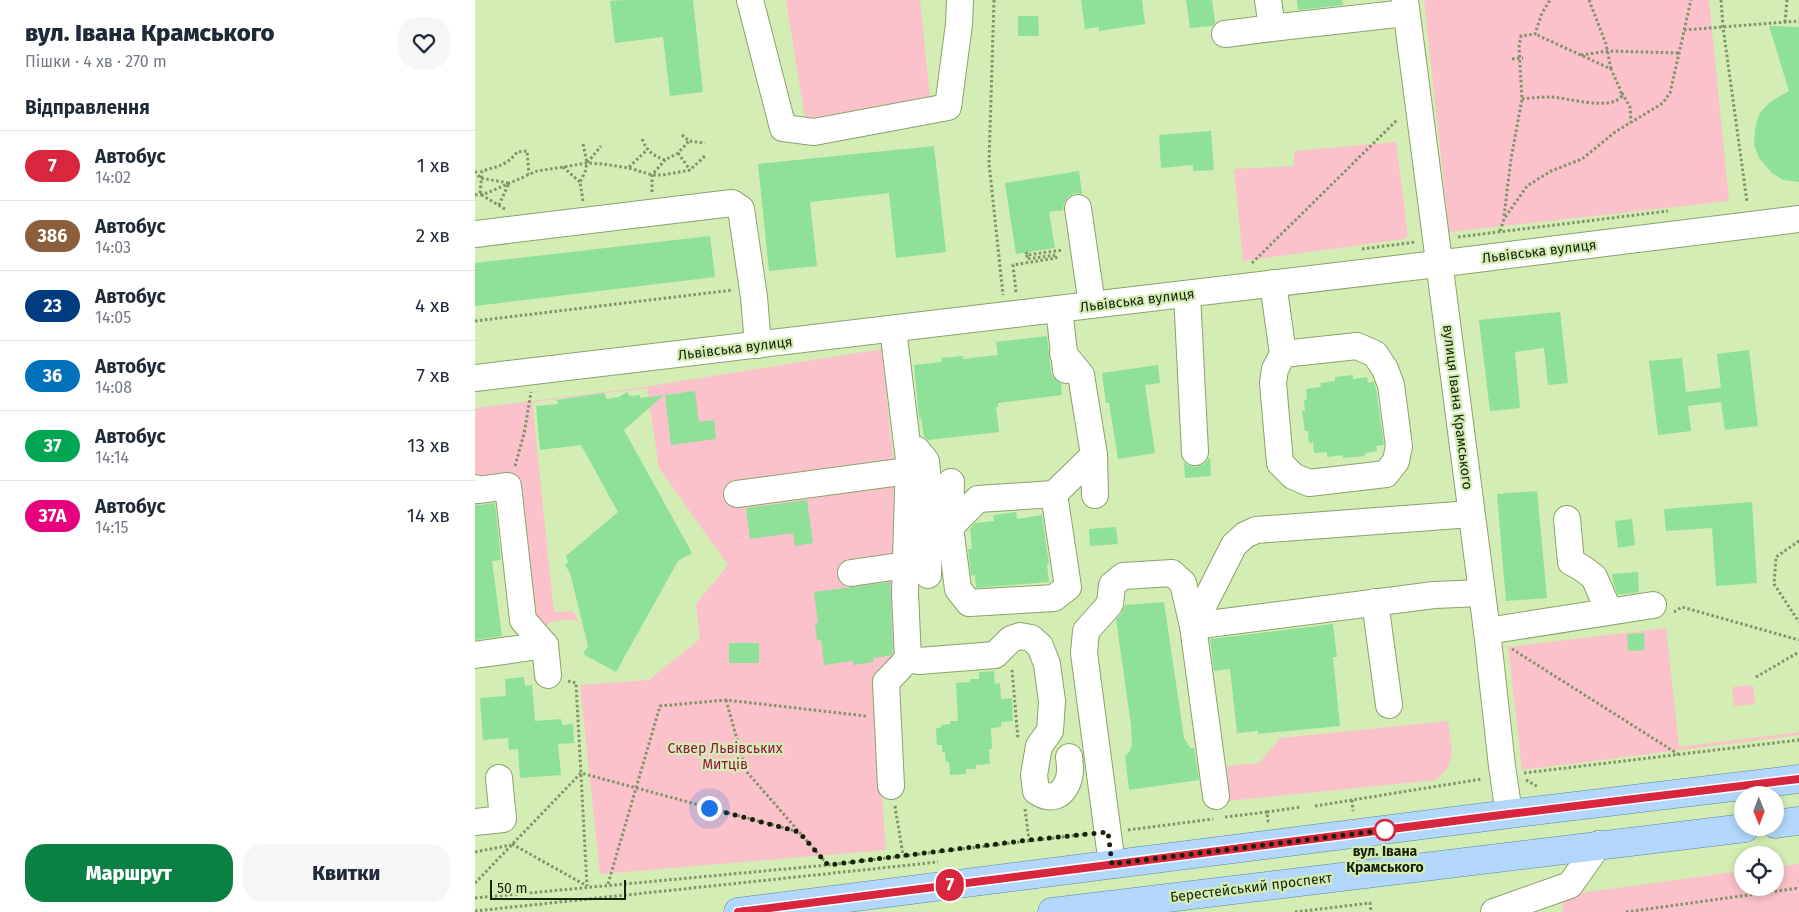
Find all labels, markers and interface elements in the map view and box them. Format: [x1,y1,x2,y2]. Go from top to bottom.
button: heart [398,17,450,69]
text: вул. Івана Крамського [25,19,275,47]
text: Пішки · 4 хв · 270 m [25,52,167,71]
text: Відправлення [25,96,150,119]
text: Автобус [95,145,166,168]
text: 1 хв [417,154,450,177]
text: 7 [48,155,57,177]
text: 14:02 [95,168,131,187]
text: Автобус [95,215,166,238]
text: 2 хв [416,224,450,247]
text: 386 [38,225,67,247]
street label: Львівська вулиця [1481,236,1597,267]
text: 14:03 [95,238,131,257]
text: Автобус [95,285,166,308]
street label: Львівська вулиця [1079,285,1195,316]
text: 4 хв [415,294,450,317]
text: 23 [43,295,62,317]
text: 14:05 [95,308,131,327]
street label: вулиця Івана Крамського [1439,324,1476,491]
street label: Львівська вулиця [677,333,793,364]
text: Автобус [95,355,166,378]
text: 7 хв [417,364,450,387]
text: 36 [43,365,62,387]
text: 14:08 [95,378,132,397]
text: Автобус [95,425,166,448]
text: 13 хв [407,434,450,457]
text: 37 [44,435,61,457]
text: 14:14 [95,448,129,467]
text: Автобус [95,495,166,518]
text: 14 хв [407,504,450,527]
text: 37А [39,505,66,527]
text: 14:15 [95,518,129,537]
park label: Сквер Львівських Митців [668,740,783,773]
north arrow [1734,786,1784,836]
map controls [1734,786,1784,896]
your location [697,796,722,821]
marker: вул. Івана Крамського [1374,819,1396,841]
place label: вул. Івана Крамського [1346,843,1424,876]
button: Маршрут [25,844,233,902]
button: Квитки [243,844,450,902]
button: locate [1734,846,1784,896]
line badge: 7 [934,869,966,901]
street label: Берестейський проспект [1169,869,1334,906]
text: 7 [946,874,954,896]
scale bar [490,877,626,900]
text: 50 m [497,880,528,897]

